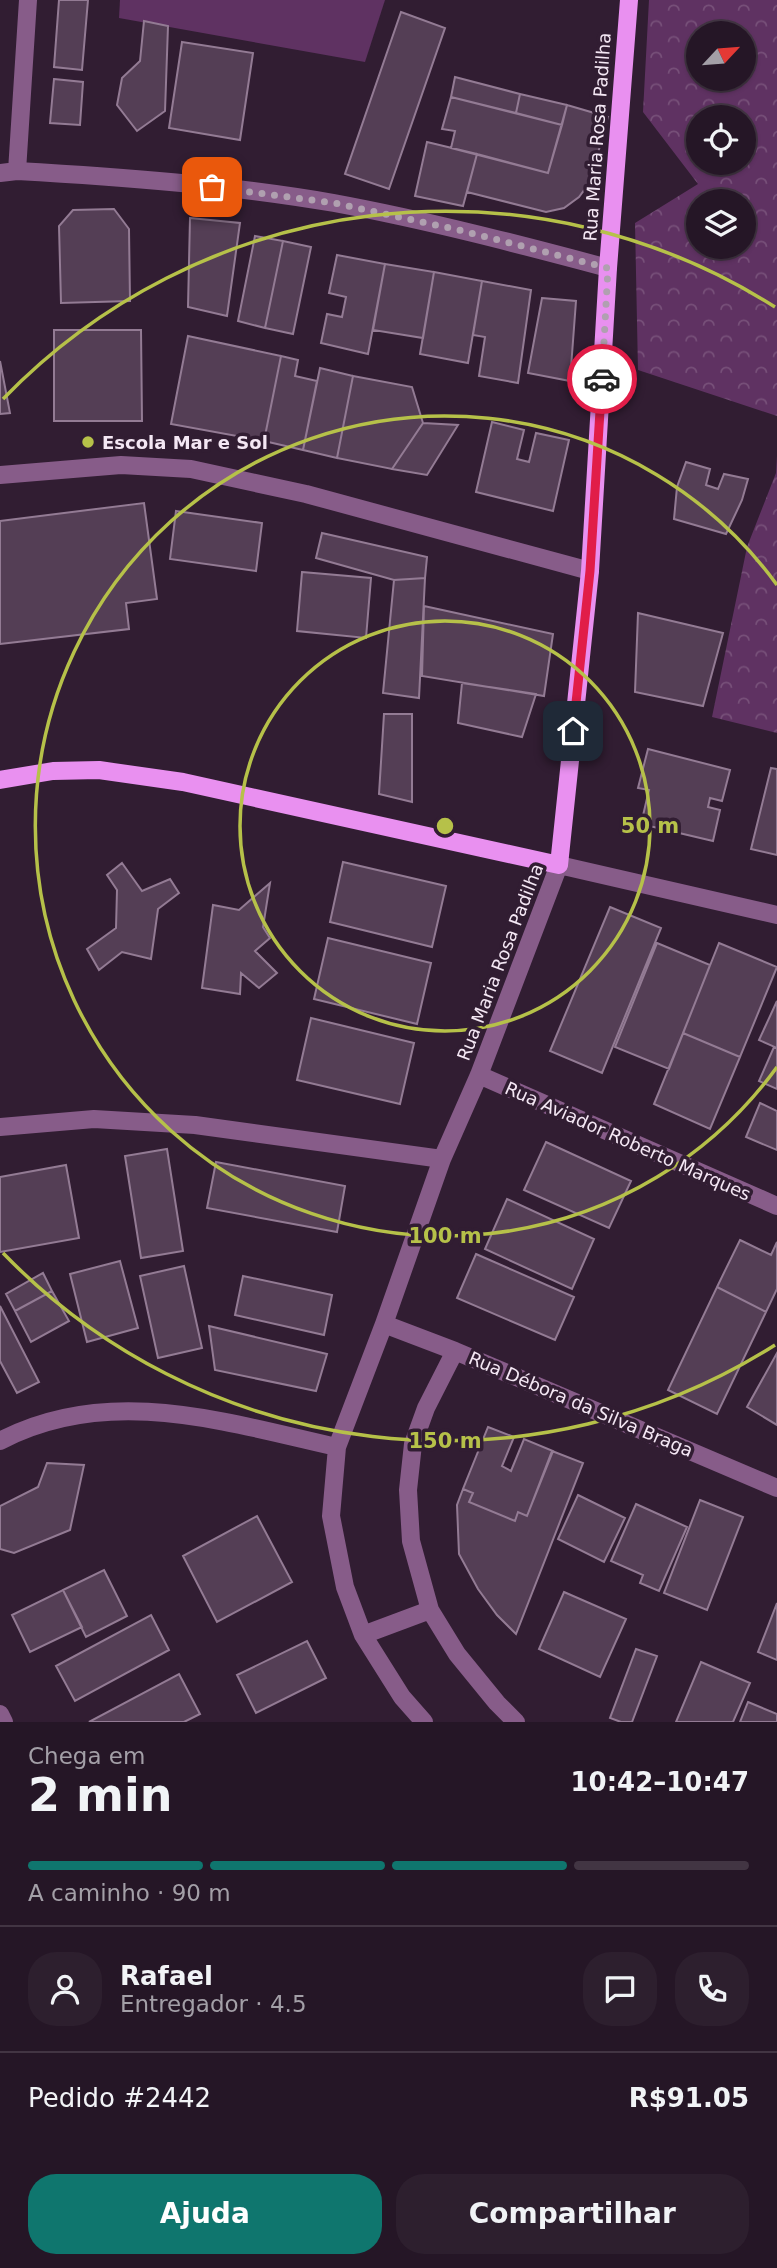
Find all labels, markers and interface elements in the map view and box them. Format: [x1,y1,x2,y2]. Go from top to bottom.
north arrow [686,21,756,91]
map controls [686,21,756,259]
street label: Rua Maria Rosa Padilha [579,32,615,242]
button: locate [686,105,756,175]
pin [182,157,242,217]
icon: bag [193,168,231,206]
button: layers [686,189,756,259]
courier [567,344,637,414]
icon: car [583,360,621,398]
place label: Escola Mar e Sol [102,432,268,453]
marker: Escola Mar e Sol [80,434,96,450]
pin [543,701,603,761]
icon: home [554,712,592,750]
centre of rings [433,814,457,838]
text: 50 m [621,814,679,838]
street label: Rua Maria Rosa Padilha [453,861,547,1063]
street label: Rua Aviador Roberto Marques [502,1077,754,1205]
text: 100 m [408,1224,482,1248]
street label: Rua Débora da Silva Braga [466,1347,696,1461]
text: 150 m [408,1429,482,1453]
text: Chega em [28,1743,145,1769]
text: 10:42–10:47 [570,1767,749,1797]
text: 2 min [28,1768,172,1822]
text: A caminho · 90 m [28,1880,231,1906]
button: person [28,1952,102,2026]
button: chat [583,1952,657,2026]
button: phone [675,1952,749,2026]
text: Rafael [120,1961,213,1991]
text: Entregador · 4.5 [120,1991,307,2017]
text: Pedido #2442 [28,2083,211,2113]
text: R$91.05 [629,2083,749,2113]
button: Ajuda [28,2174,382,2254]
button: Compartilhar [396,2174,749,2254]

